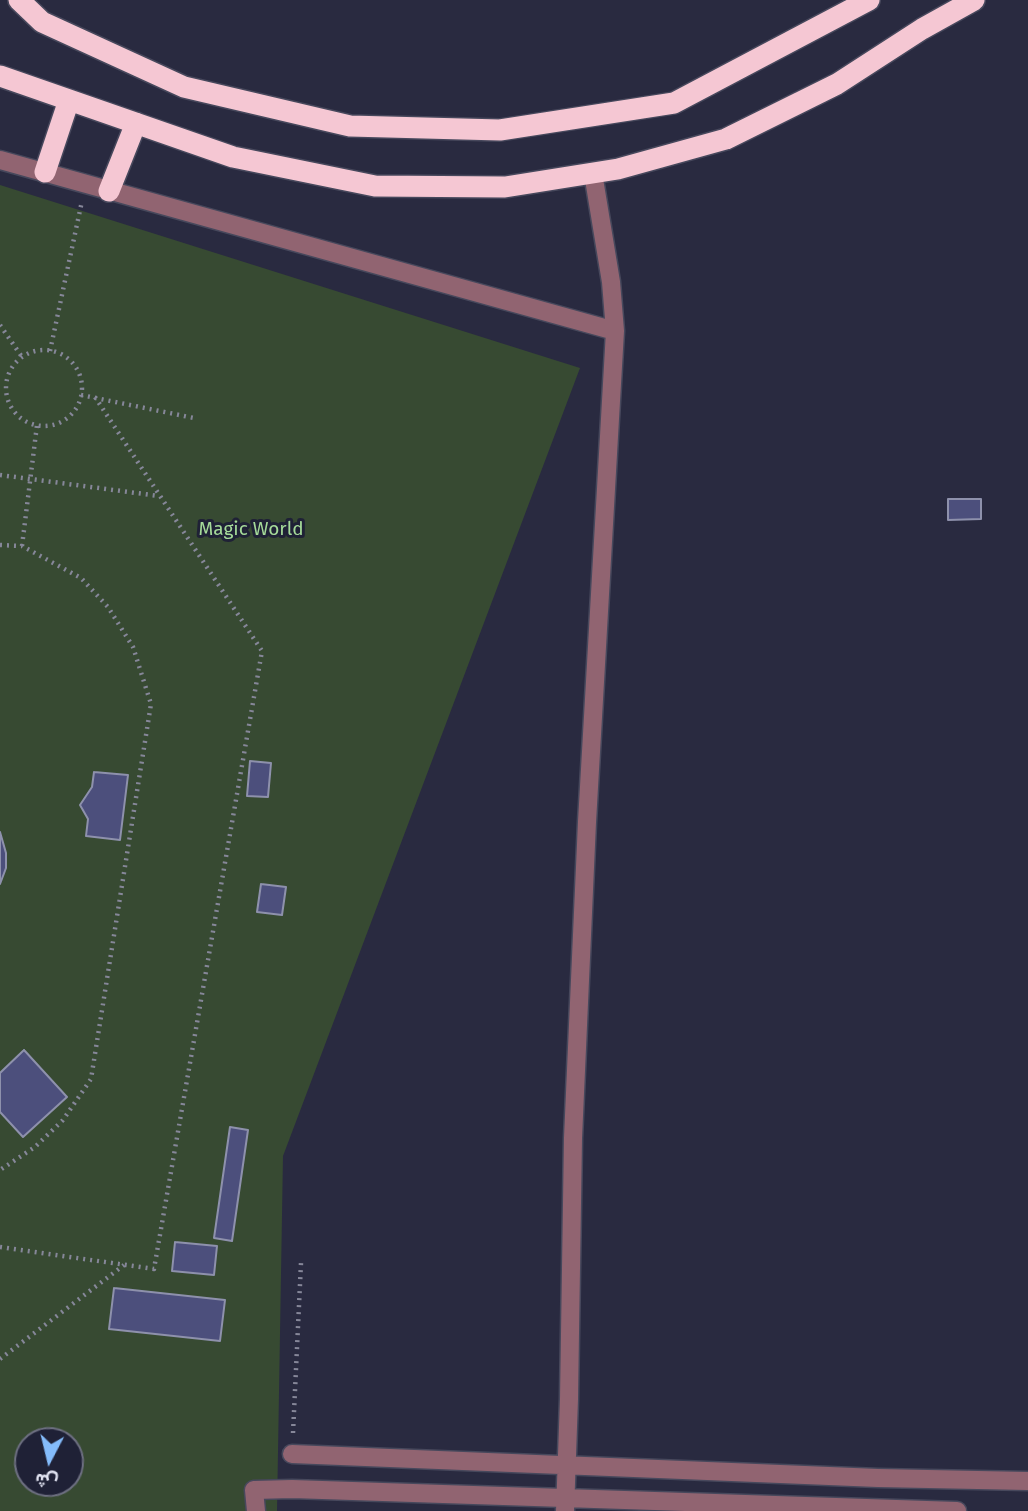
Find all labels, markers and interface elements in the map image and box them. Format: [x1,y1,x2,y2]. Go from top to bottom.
park label: Magic World [198,519,304,541]
north arrow [14,1427,84,1497]
text: ش [34,1469,59,1494]

